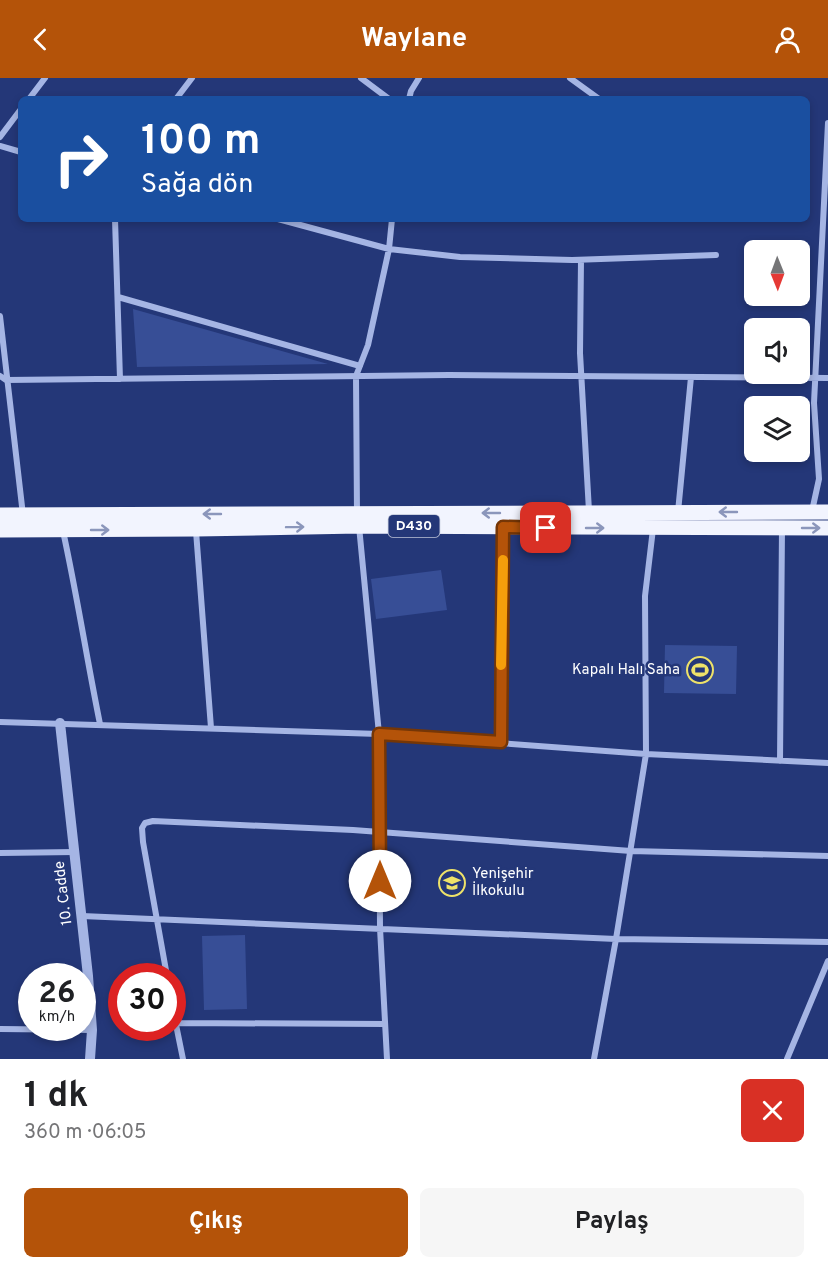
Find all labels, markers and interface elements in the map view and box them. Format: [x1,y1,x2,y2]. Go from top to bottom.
text: Waylane [361,22,467,56]
icon: back [24,23,57,56]
icon: person [771,23,804,56]
text: 100 m [141,116,260,169]
icon: right [42,120,120,198]
text: Sağa dön [141,168,253,202]
north arrow [744,240,810,306]
map controls [744,240,810,462]
button: sound [744,318,810,384]
button: layers [744,396,810,462]
pin [520,502,571,553]
one-way arrow [718,506,738,518]
one-way arrow [481,507,501,519]
one-way arrow [202,508,222,520]
icon: arrive [529,511,562,544]
road number: D430 [388,515,440,537]
one-way arrow [285,521,305,533]
one-way arrow [585,522,605,534]
one-way arrow [801,522,821,534]
one-way arrow [90,524,110,536]
sports icon: Kapalı Halı Saha [685,655,715,685]
place label: Kapalı Halı Saha [572,661,680,680]
position arrow [348,849,412,913]
street label: 10. Cadde [51,860,77,926]
place label: Yenişehir İlkokulu [472,865,534,901]
school or university icon: Yenişehir İlkokulu [437,868,467,898]
speed limit sign: 30 [108,963,186,1041]
text: 26 [39,976,75,1013]
text: km/h [39,1008,75,1027]
text: 1 dk [24,1074,88,1120]
button: close [741,1079,804,1142]
text: 360 m · 06:05 [24,1120,146,1146]
button: Çıkış [24,1188,408,1257]
button: Paylaş [420,1188,804,1257]

